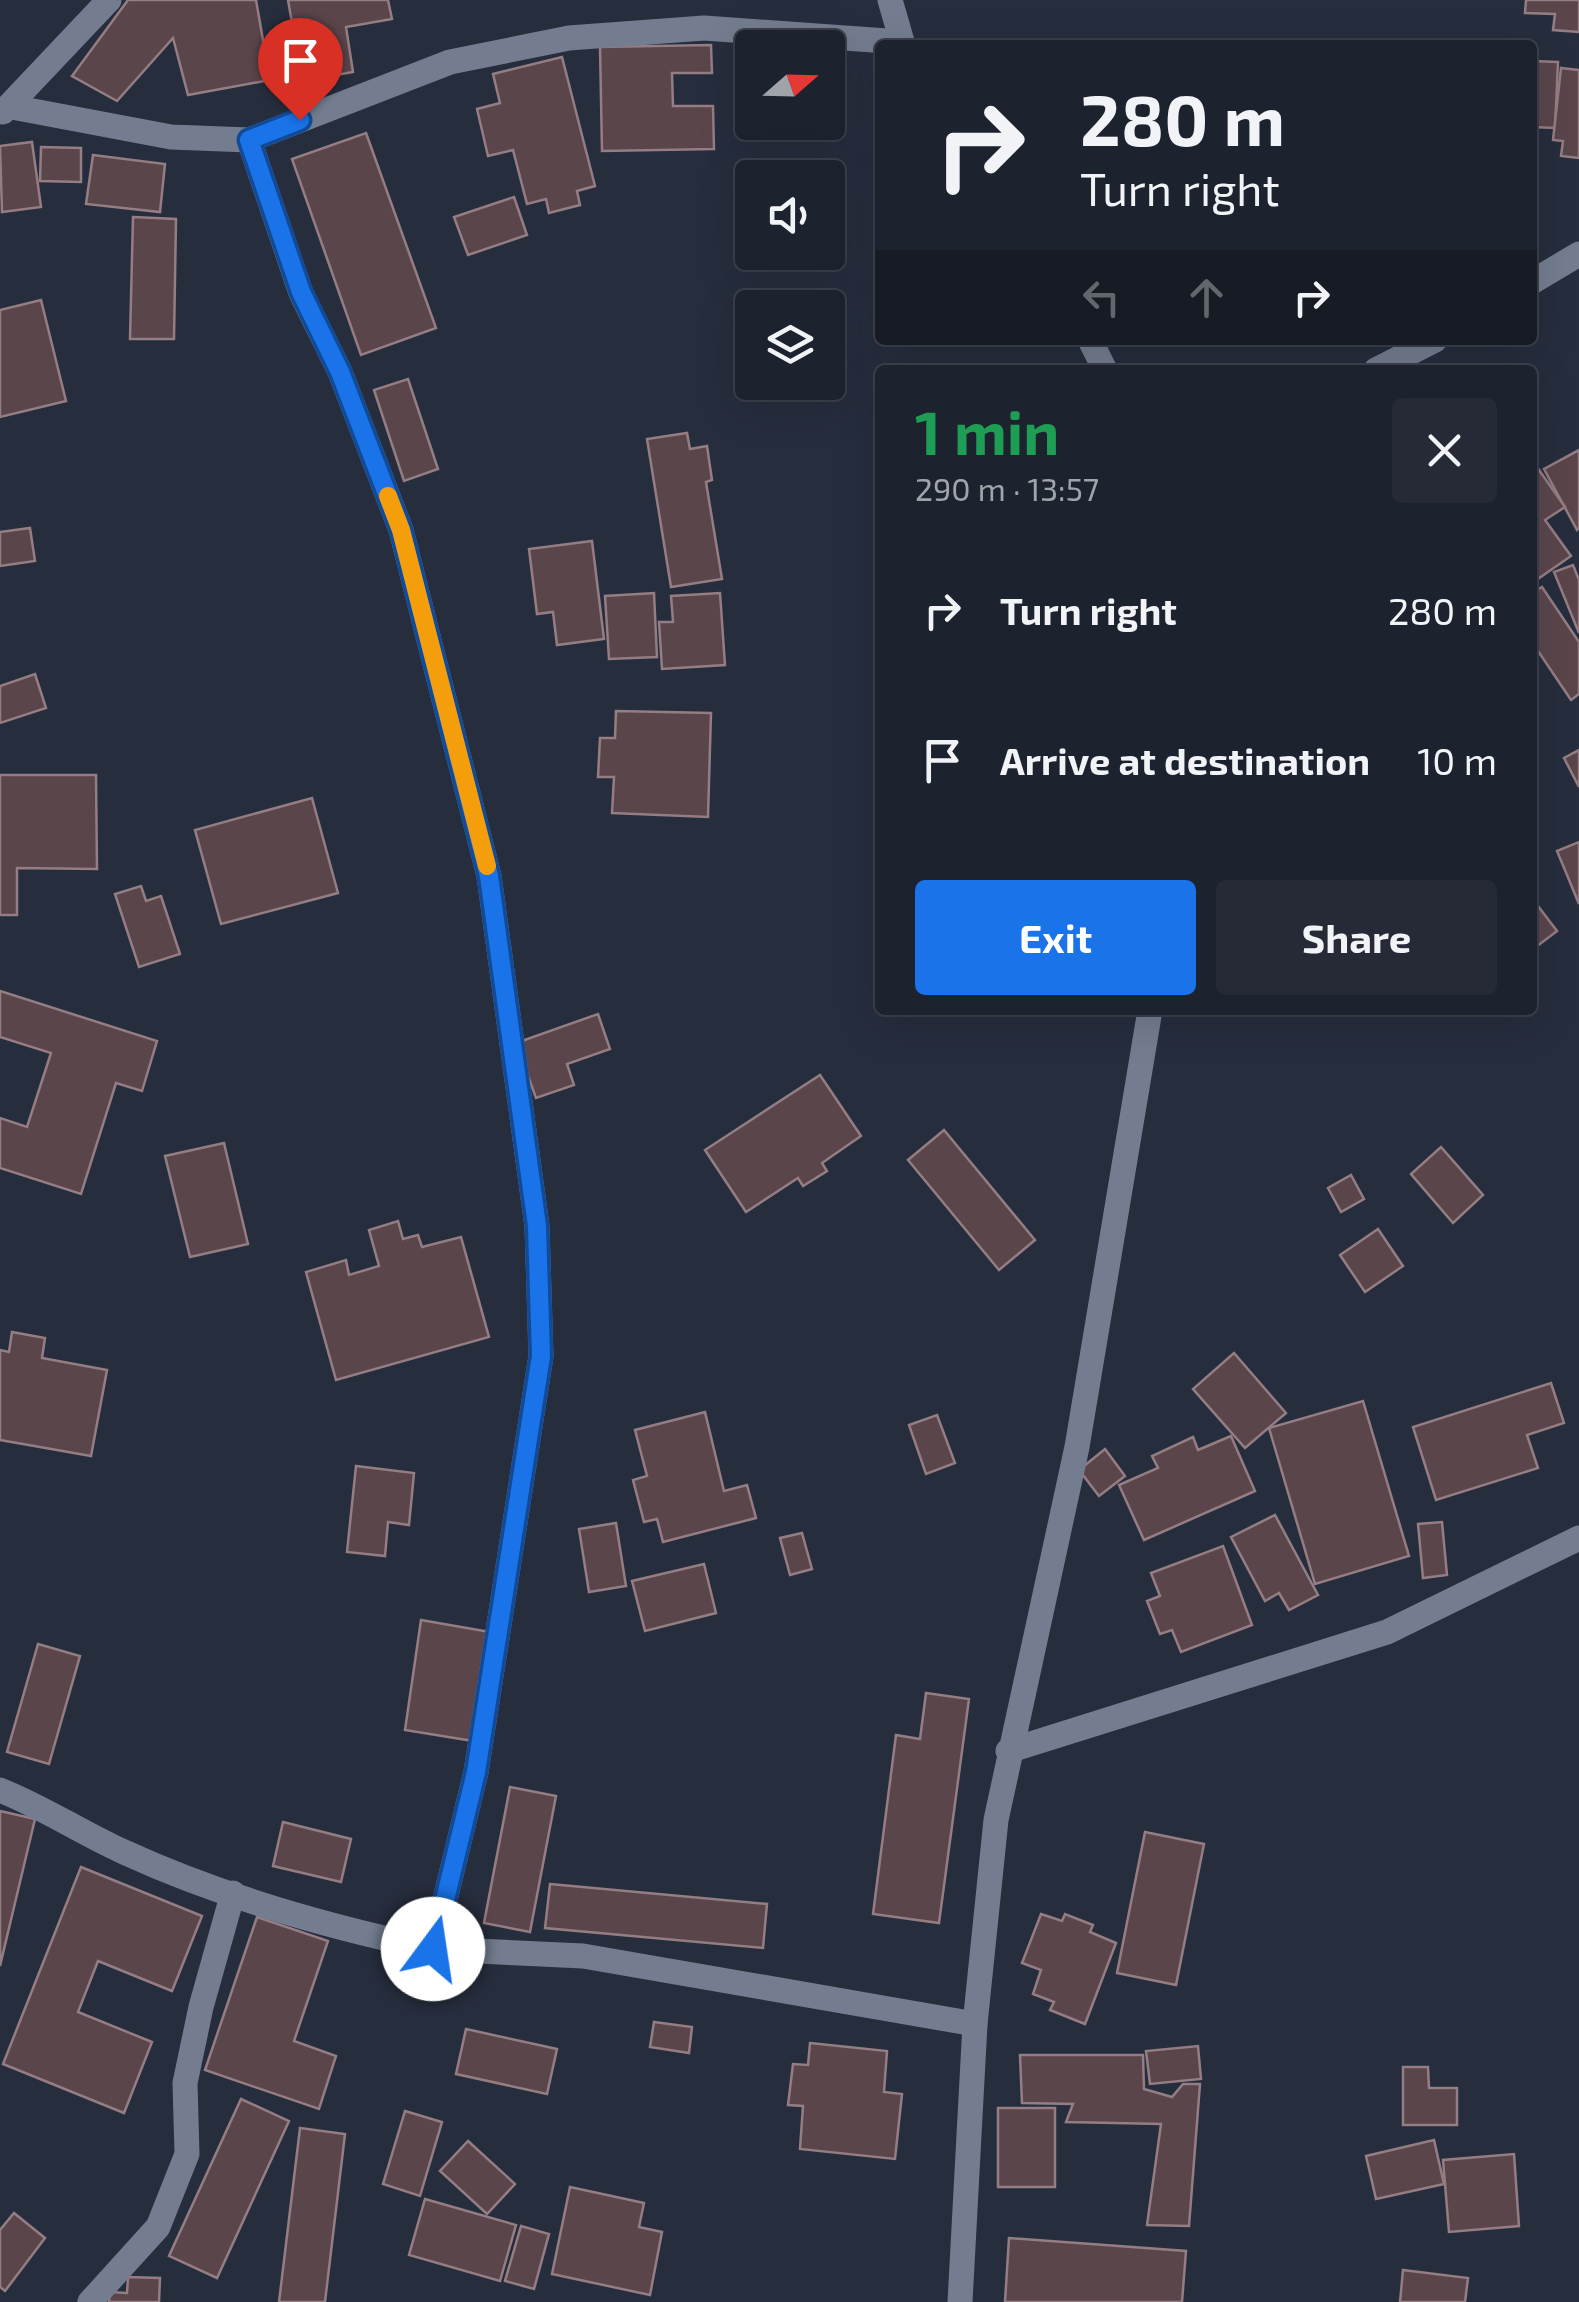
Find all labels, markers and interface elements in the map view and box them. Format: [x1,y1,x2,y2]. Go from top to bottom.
pin [258,18,343,121]
north arrow [735,30,845,140]
map controls [735,30,845,400]
icon: arrive [273,33,328,88]
text: 280 m [1080,76,1285,160]
icon: right [915,80,1045,210]
button: sound [735,160,845,270]
text: Turn right [1080,161,1280,215]
icon: left [1074,270,1129,325]
icon: ahead [1179,270,1234,325]
icon: right [1284,270,1339,325]
button: layers [735,290,845,400]
text: 1 min [915,395,1059,467]
button: close [1392,398,1497,503]
text: 290 m · 13:57 [915,469,1099,507]
icon: right [915,583,970,638]
text: Turn right [1000,587,1177,633]
text: 280 m [1388,587,1497,633]
icon: arrive [915,733,970,788]
text: Arrive at destination [1000,737,1370,783]
text: 10 m [1417,737,1497,783]
button: Exit [915,880,1196,995]
button: Share [1216,880,1497,995]
position arrow [381,1897,485,2001]

